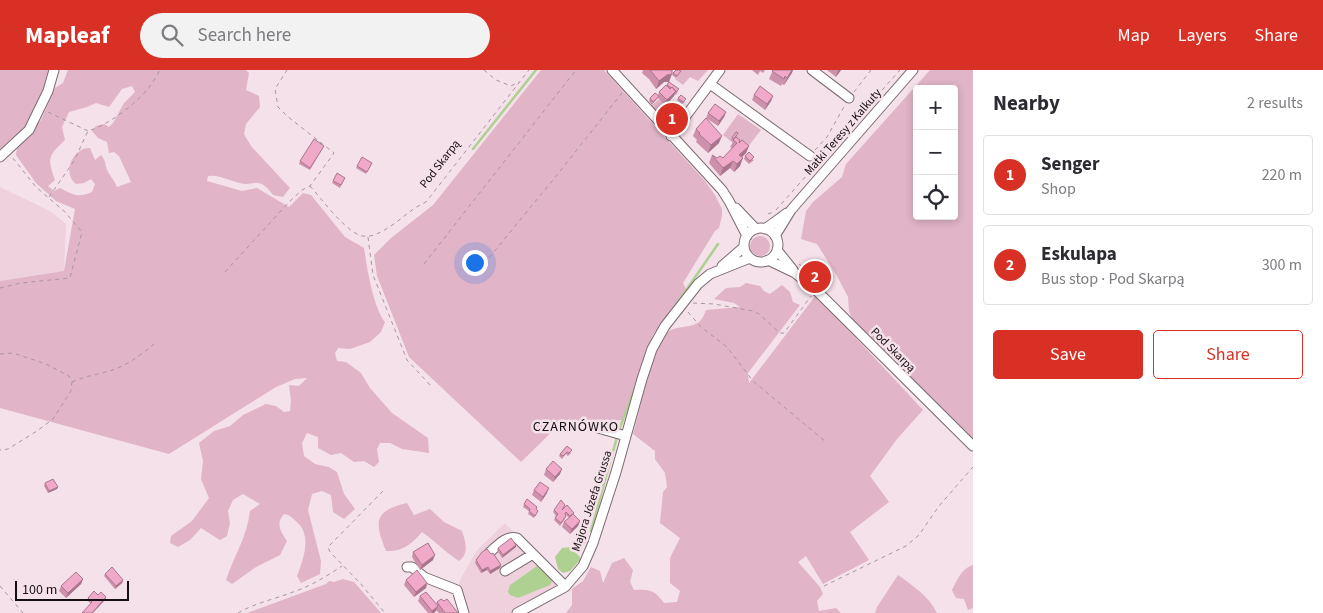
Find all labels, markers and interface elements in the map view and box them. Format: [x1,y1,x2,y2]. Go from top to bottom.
search box [140,13,490,58]
text: Mapleaf [25,18,110,53]
icon: search [158,21,186,49]
text: Search here [198,22,291,49]
text: Map [1118,23,1150,48]
text: Layers [1178,23,1227,48]
text: Share [1255,23,1298,48]
street label: Matki Teresy z Kalkuty [800,85,886,179]
map controls [913,85,958,220]
button: + [913,85,958,130]
text: Nearby [993,88,1060,118]
text: 2 results [1247,92,1303,114]
pin: 1 [656,100,688,138]
button: − [913,130,958,175]
street label: Pod Skarpą [416,136,464,192]
text: Senger [1041,151,1099,178]
text: 1 [1006,164,1014,186]
text: 220 m [1262,164,1302,186]
button: locate [913,175,958,220]
text: Shop [1041,178,1076,200]
text: Eskulapa [1041,241,1117,268]
your location [462,250,488,276]
text: 2 [1006,254,1014,276]
text: 300 m [1262,254,1302,276]
pin: 2 [799,258,831,296]
text: Bus stop · Pod Skarpą [1041,268,1185,290]
street label: Pod Skarpą [867,324,919,376]
button: Save [993,330,1143,379]
button: Share [1153,330,1303,379]
district label: CZARNÓWKO [533,417,619,437]
street label: Majora Józefa Grussa [568,448,616,554]
scale bar [15,578,129,601]
text: 100 m [22,580,57,600]

